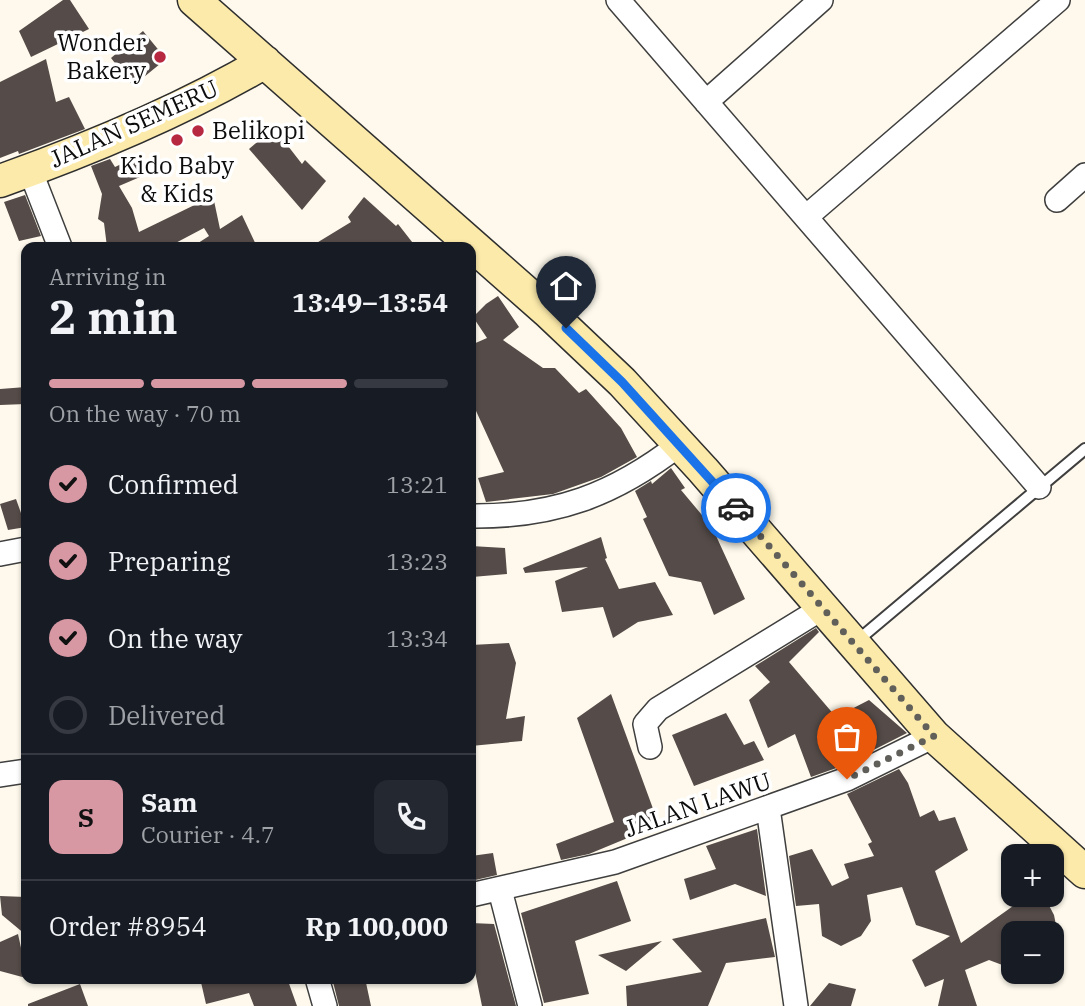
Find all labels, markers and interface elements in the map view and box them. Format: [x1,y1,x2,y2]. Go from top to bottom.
place label: Wonder Bakery [57,26,146,86]
marker: Wonder Bakery [152,49,168,65]
street label: JALAN SEMERU [44,72,223,175]
place label: Belikopi [212,114,305,146]
marker: Belikopi [190,123,206,139]
marker: Kido Baby & Kids [169,132,185,148]
place label: Kido Baby & Kids [120,149,234,209]
pin [536,256,596,328]
text: Arriving in [49,261,166,291]
icon: home [547,267,585,305]
text: 13:49–13:54 [292,285,448,319]
text: 2 min [49,287,178,347]
text: On the way · 70 m [49,398,241,428]
icon: check [49,465,87,503]
text: Confirmed [108,467,239,501]
text: 13:21 [386,469,448,499]
courier [701,473,771,543]
icon: car [717,489,755,527]
icon: check [49,542,87,580]
text: Preparing [108,544,230,578]
text: 13:23 [386,546,448,576]
icon: check [49,619,87,657]
text: On the way [108,621,242,655]
text: 13:34 [386,623,448,653]
text: Delivered [108,698,225,732]
pin [817,707,877,779]
icon: bag [828,718,866,756]
street label: JALAN LAWU [620,764,775,844]
button: phone [374,780,448,854]
text: Sam [141,785,197,819]
text: S [78,800,94,834]
text: Courier · 4.7 [141,819,275,849]
map controls [1001,844,1064,984]
button: + [1001,844,1064,907]
text: Order #8954 [49,909,207,943]
text: Rp 100,000 [305,909,448,943]
button: − [1001,921,1064,984]

